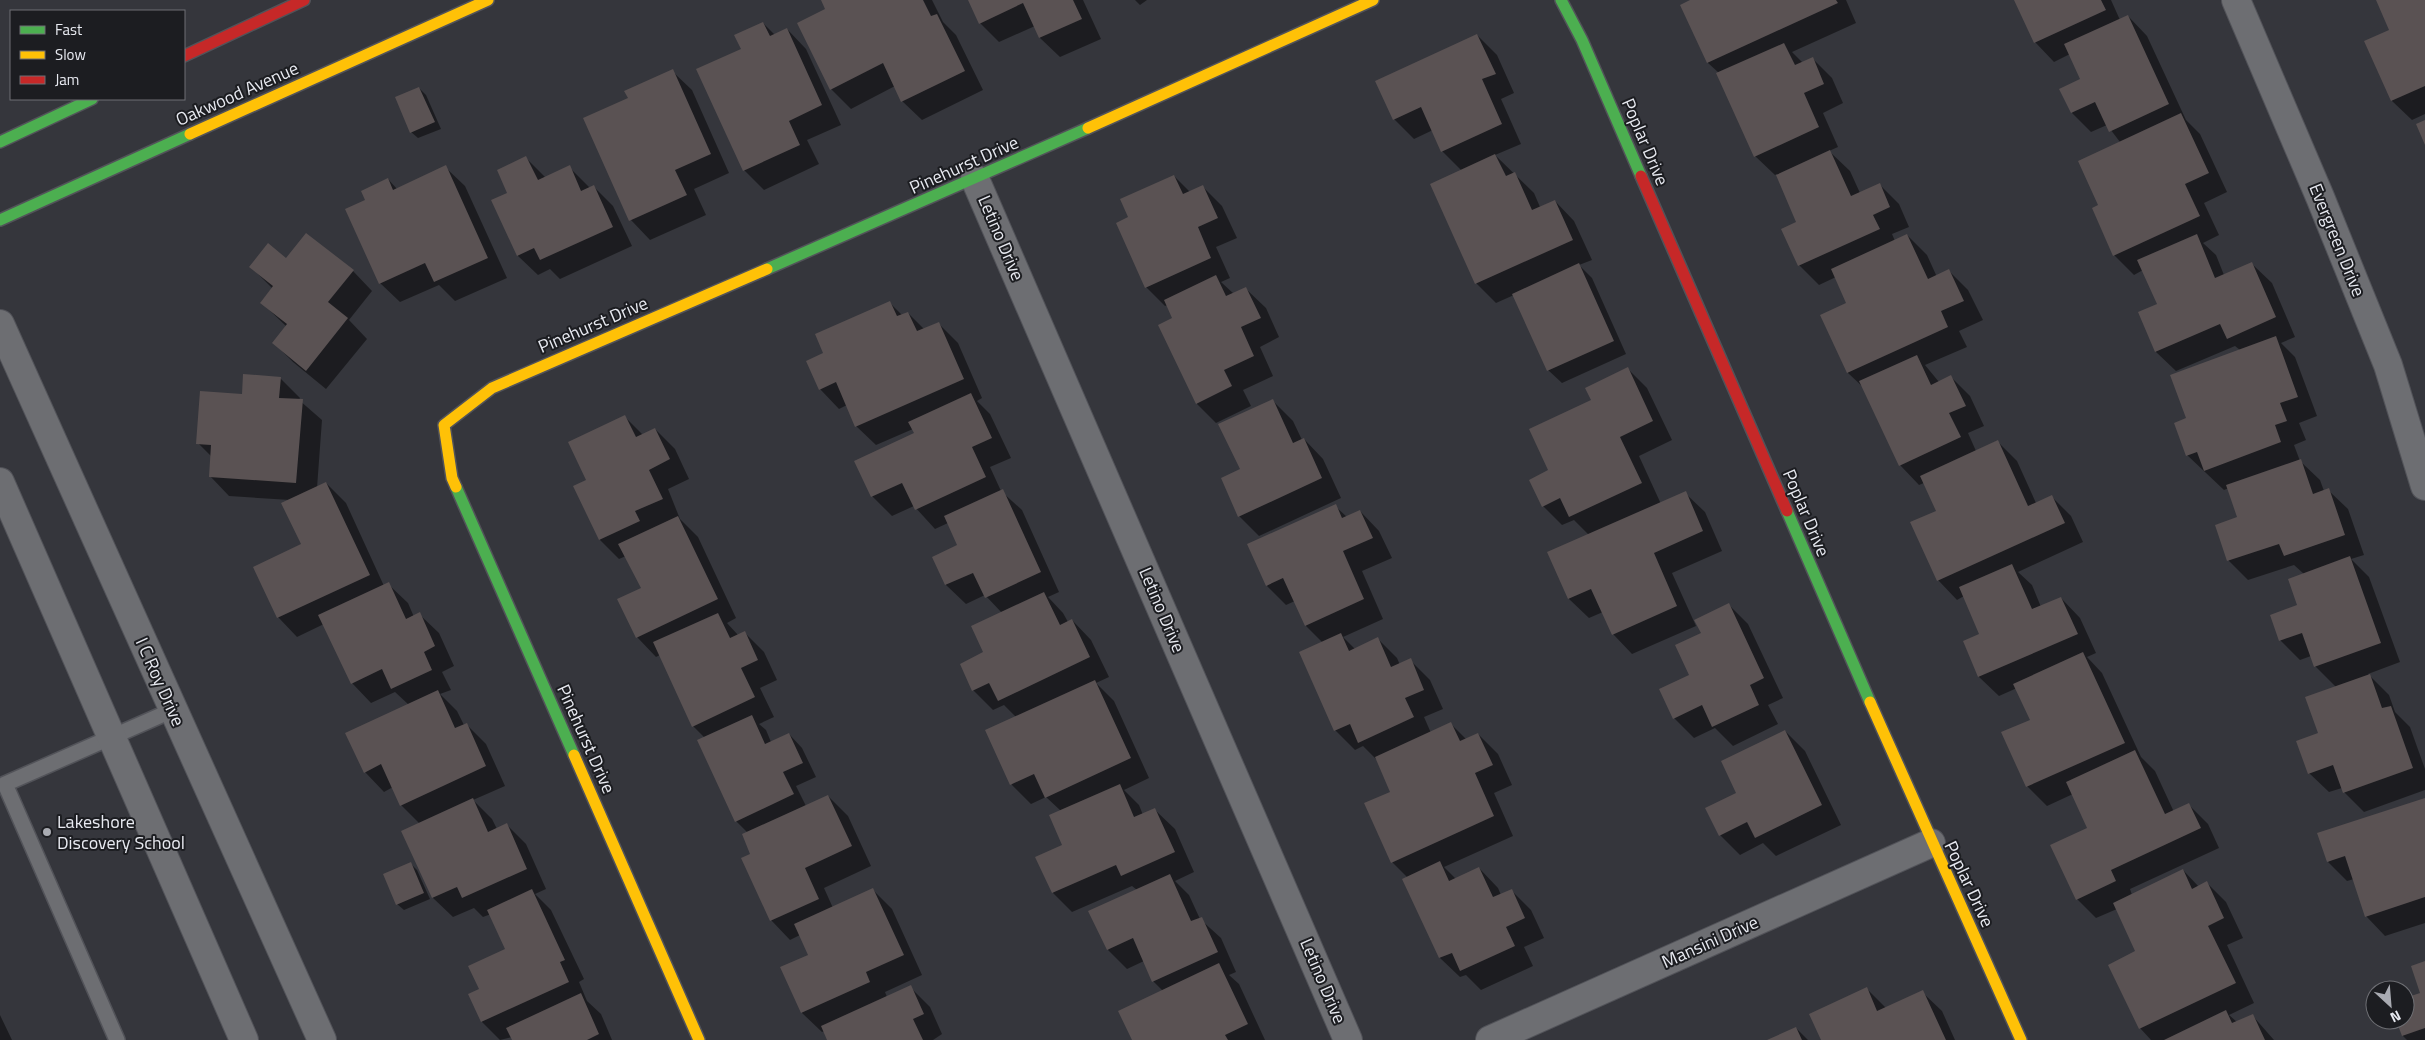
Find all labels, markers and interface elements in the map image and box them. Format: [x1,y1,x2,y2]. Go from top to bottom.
legend [10,10,185,100]
text: Fast [55,18,83,41]
text: Slow [55,43,86,66]
street label: Oakwood Avenue [171,54,303,133]
text: Jam [55,68,79,91]
street label: Poplar Drive [1615,94,1676,190]
street label: Pinehurst Drive [905,128,1023,201]
street label: Evergreen Drive [2302,179,2372,300]
street label: Letino Drive [971,191,1032,285]
street label: Pinehurst Drive [534,289,652,360]
street label: Poplar Drive [1776,465,1837,561]
street label: Letino Drive [1132,563,1193,657]
street label: I C Roy Drive [129,633,192,730]
street label: Pinehurst Drive [550,680,623,798]
place label: Lakeshore Discovery School [57,808,185,856]
marker: Lakeshore Discovery School [41,826,53,838]
street label: Poplar Drive [1938,836,2001,931]
street label: Mansini Drive [1657,908,1762,975]
street label: Letino Drive [1293,934,1354,1028]
north arrow [2365,980,2415,1030]
text: N [2387,1006,2405,1029]

